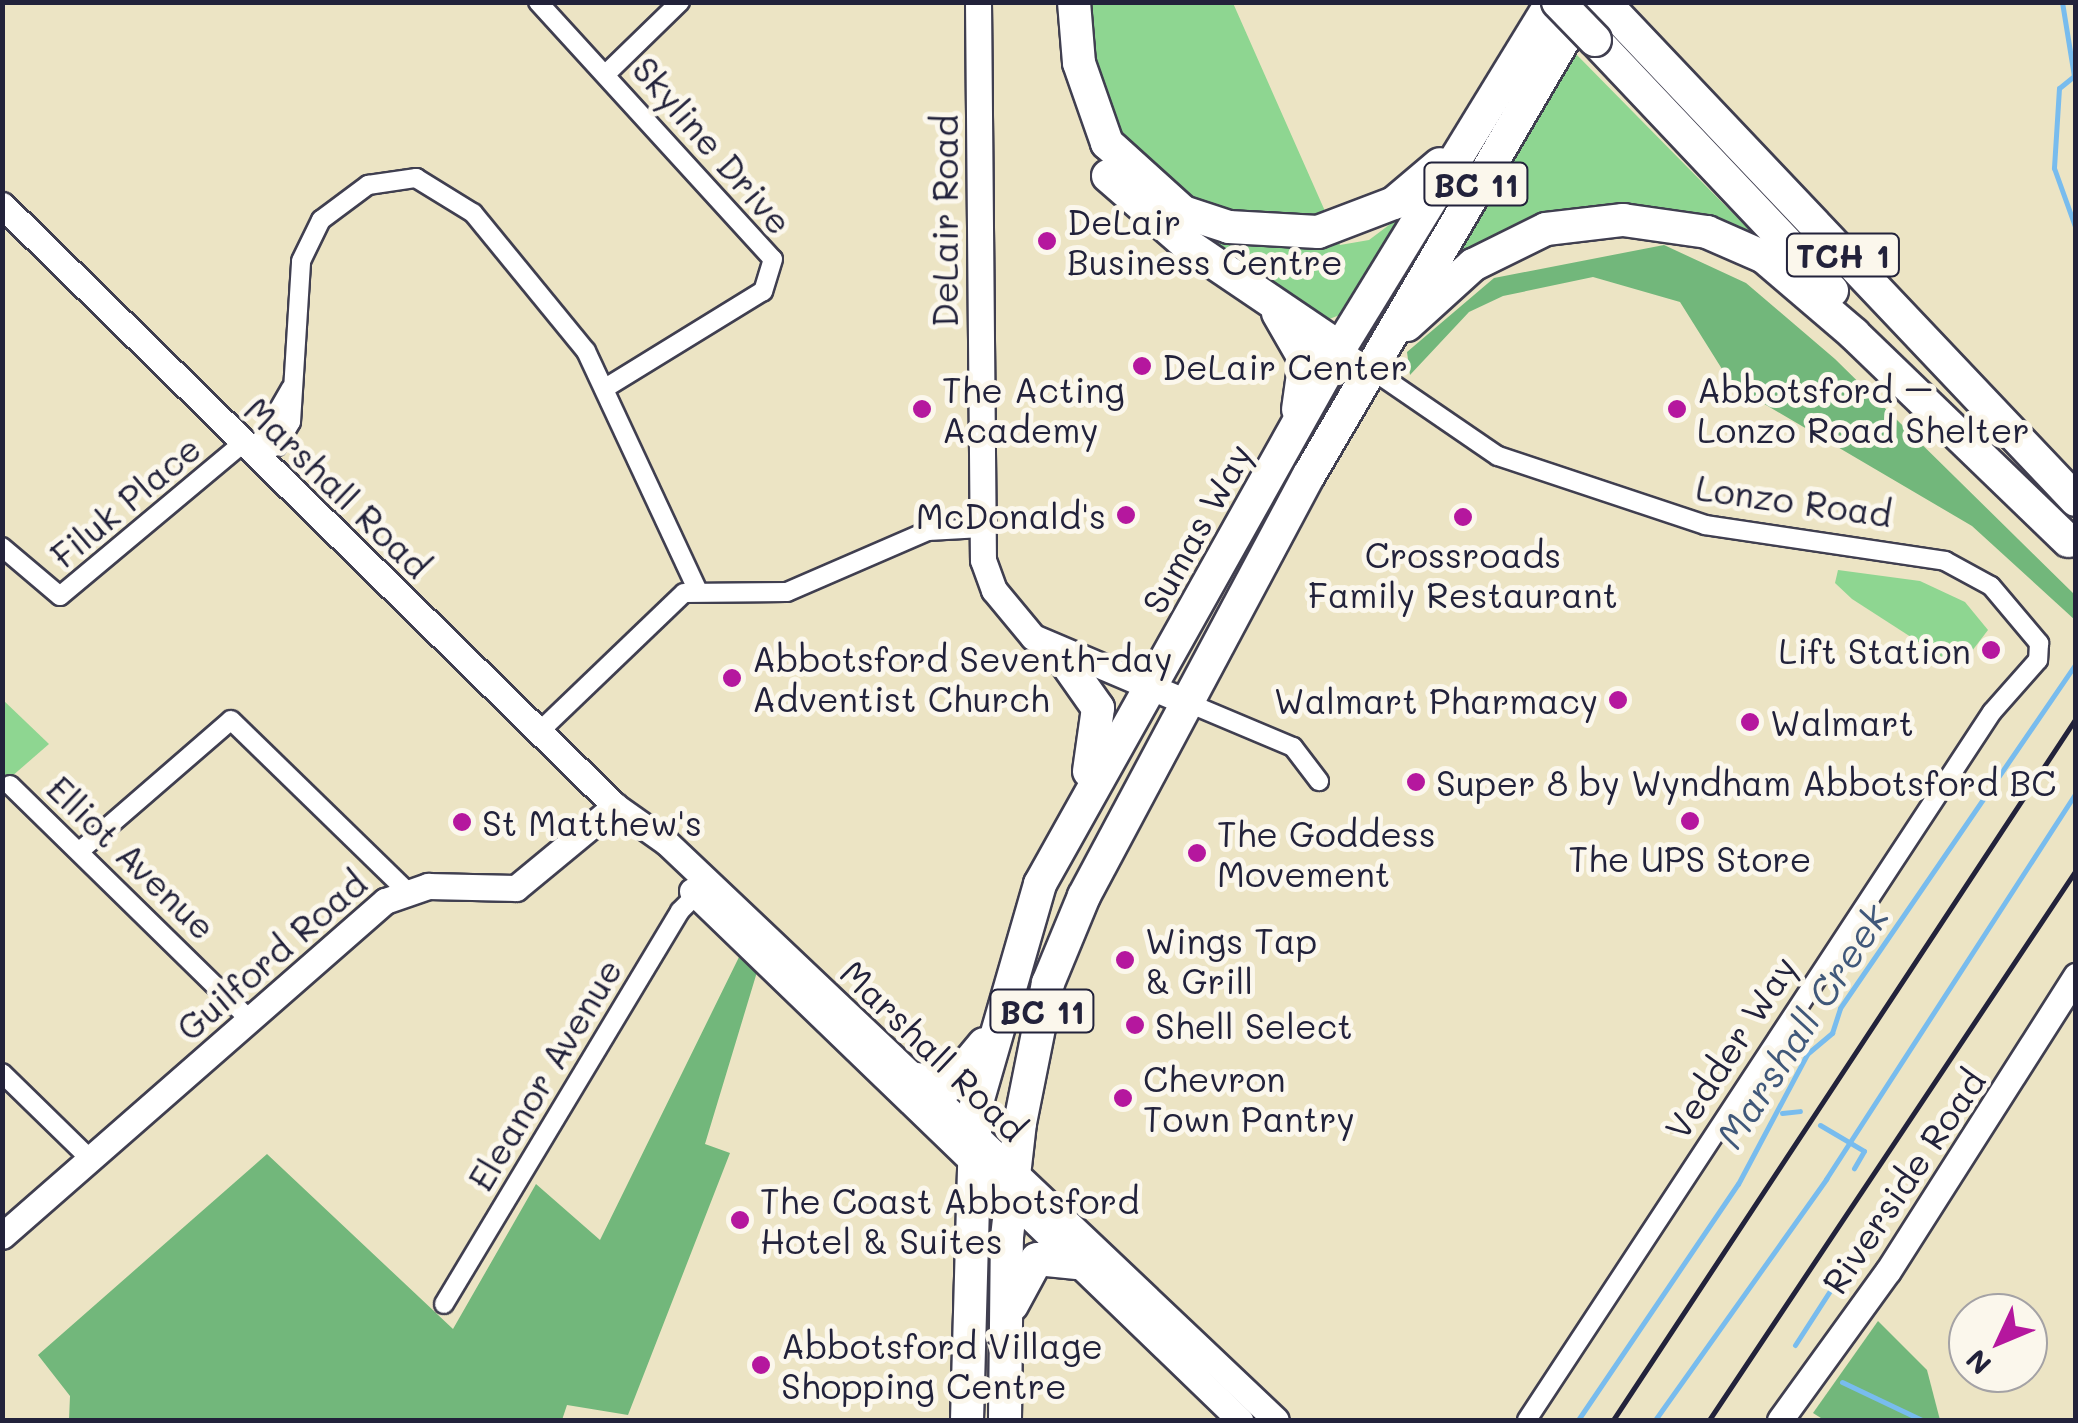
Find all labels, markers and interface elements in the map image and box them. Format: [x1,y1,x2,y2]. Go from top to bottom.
street label: Skyline Drive [625,48,801,242]
street label: DeLair Road [923,115,965,327]
road number: BC 11 [1421,157,1531,211]
place label: DeLair Business Centre [1067,200,1343,282]
road number: TCH 1 [1786,228,1900,282]
marker: DeLair Business Centre [1036,230,1058,252]
place label: DeLair Center [1162,345,1408,387]
marker: DeLair Center [1131,355,1153,377]
place label: The Acting Academy [942,368,1125,450]
place label: Abbotsford – Lonzo Road Shelter [1697,368,2030,450]
street label: Marshall Road [236,388,440,586]
marker: The Acting Academy [911,398,933,420]
marker: Abbotsford – Lonzo Road Shelter [1666,398,1688,420]
street label: Filuk Place [42,426,208,576]
street label: Sumas Way [1132,436,1260,620]
street label: Lonzo Road [1693,465,1895,535]
place label: McDonald's [916,494,1106,536]
marker: McDonald's [1115,504,1137,526]
marker: Crossroads Family Restaurant [1452,506,1474,528]
place label: Crossroads Family Restaurant [1308,533,1618,615]
place label: Lift Station [1779,629,1971,671]
place label: Abbotsford Seventh-day Adventist Church [752,637,1172,719]
marker: Lift Station [1980,639,2002,661]
marker: Abbotsford Seventh-day Adventist Church [721,667,743,689]
place label: Walmart Pharmacy [1274,679,1598,721]
marker: Walmart Pharmacy [1607,689,1629,711]
place label: Walmart [1770,701,1914,743]
marker: Walmart [1739,711,1761,733]
place label: Super 8 by Wyndham Abbotsford BC [1436,761,2056,803]
street label: Elliot Avenue [39,767,225,947]
marker: Super 8 by Wyndham Abbotsford BC [1405,771,1427,793]
place label: St Matthew's [482,801,702,843]
marker: The UPS Store [1679,810,1701,832]
marker: St Matthew's [451,811,473,833]
place label: The Goddess Movement [1217,812,1436,894]
place label: The UPS Store [1569,837,1811,879]
marker: The Goddess Movement [1186,842,1208,864]
street label: Guilford Road [168,861,374,1049]
water label: Marshall Creek [1706,896,1898,1156]
place label: Wings Tap & Grill [1145,919,1317,1001]
street label: Vedder Way [1655,948,1805,1146]
marker: Wings Tap & Grill [1114,949,1136,971]
street label: Eleanor Avenue [458,951,630,1197]
street label: Marshall Road [832,951,1036,1149]
road number: BC 11 [987,984,1097,1038]
place label: Shell Select [1155,1004,1353,1046]
marker: Shell Select [1124,1014,1146,1036]
place label: Chevron Town Pantry [1143,1057,1355,1139]
street label: Riverside Road [1813,1061,1993,1301]
marker: Chevron Town Pantry [1112,1087,1134,1109]
place label: The Coast Abbotsford Hotel & Suites [760,1179,1139,1261]
marker: The Coast Abbotsford Hotel & Suites [729,1209,751,1231]
north arrow [1948,1293,2048,1393]
place label: Abbotsford Village Shopping Centre [781,1324,1103,1406]
text: N [1958,1342,1998,1383]
marker: Abbotsford Village Shopping Centre [750,1354,772,1376]

